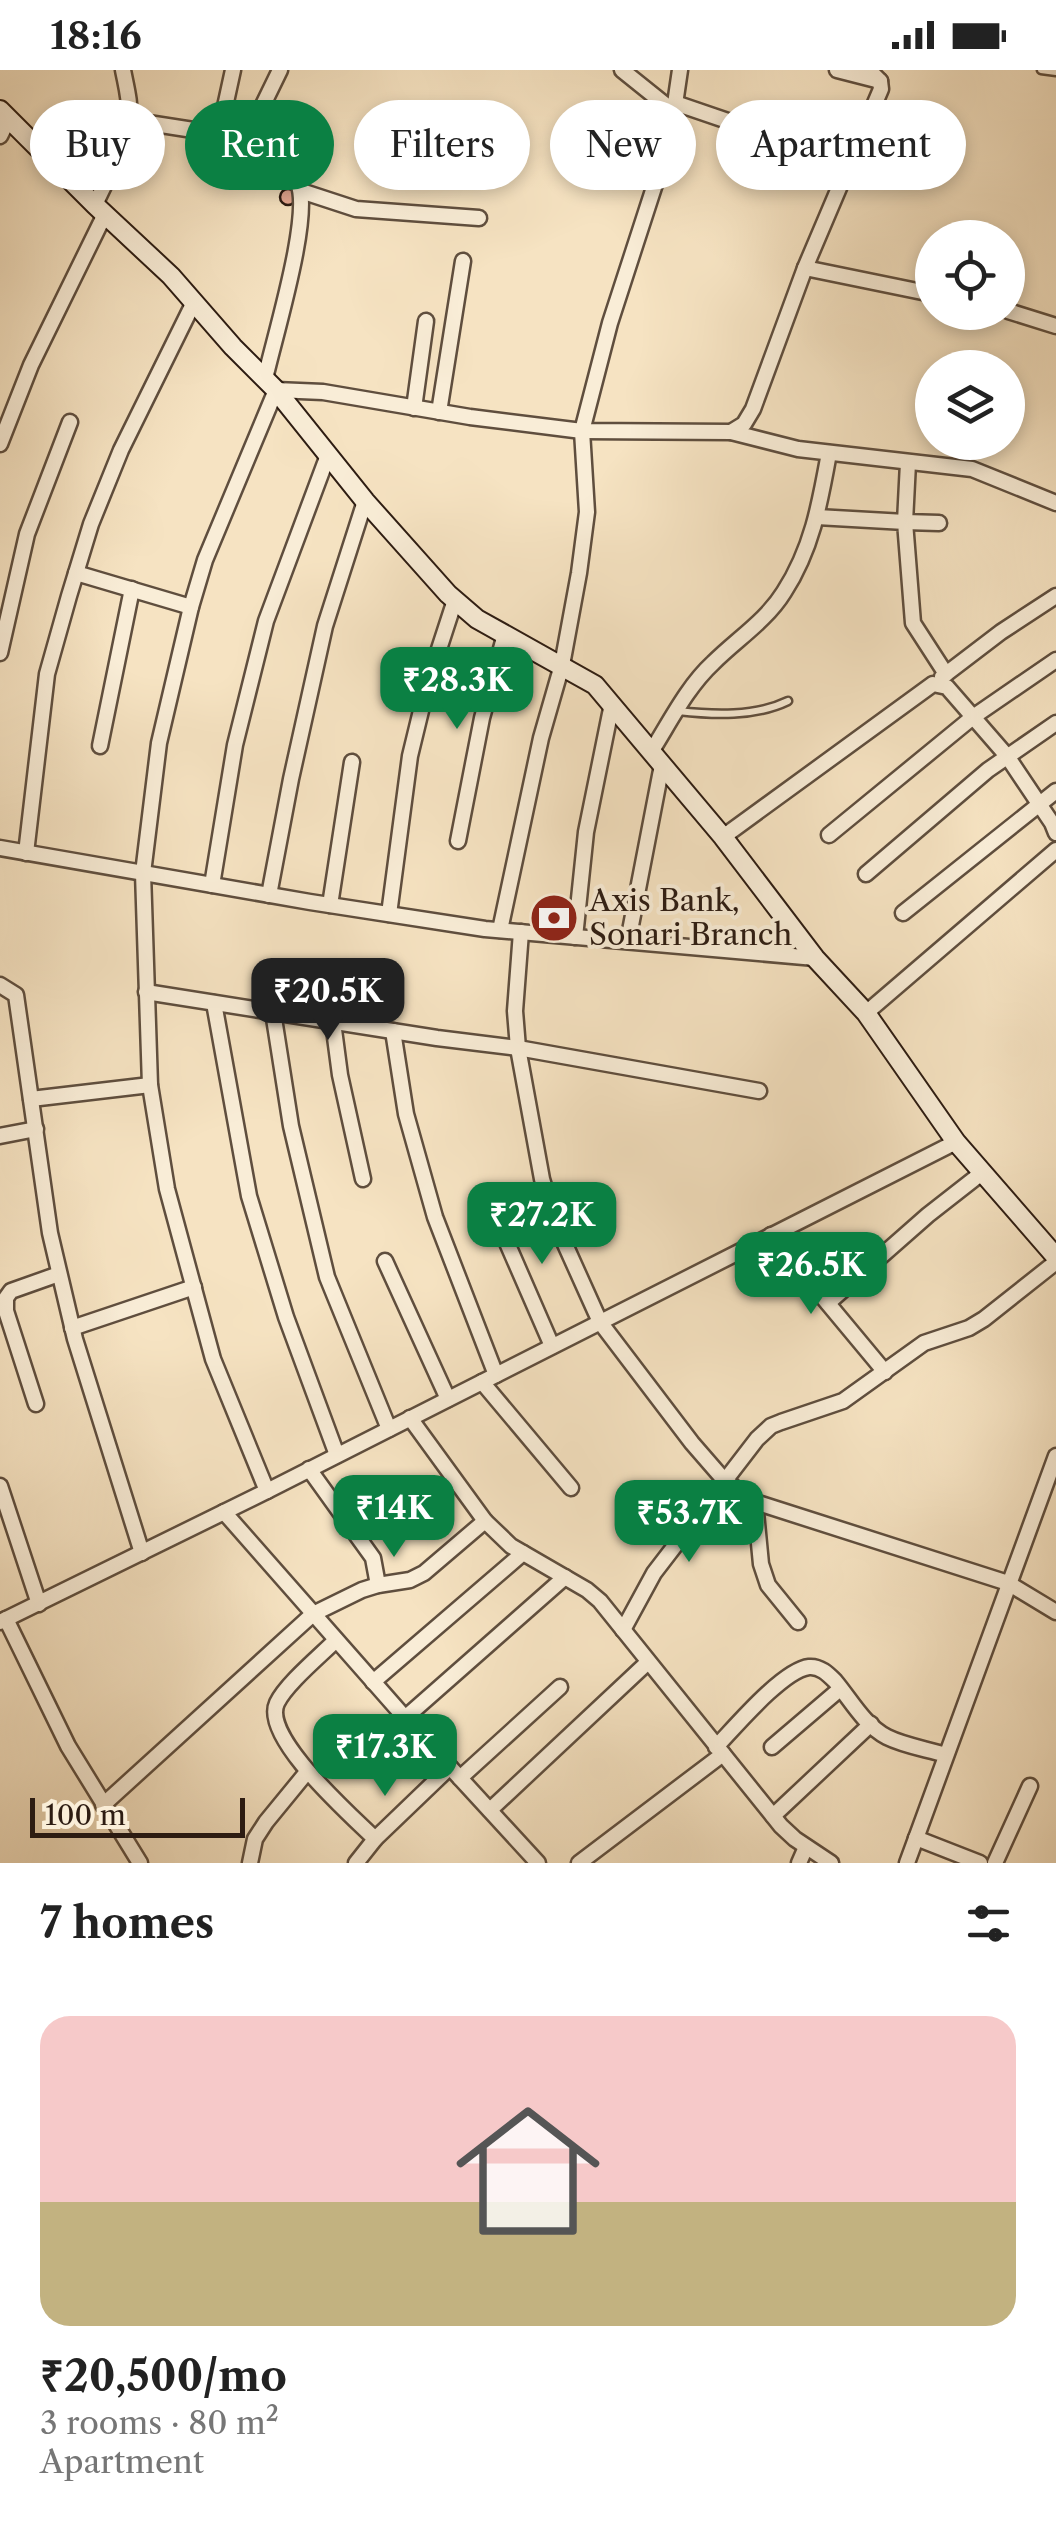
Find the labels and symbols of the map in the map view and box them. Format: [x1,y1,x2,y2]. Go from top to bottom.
pin: ₹28.3K [376,647,538,732]
place label: Axis Bank, Sonari Branch [588,882,792,953]
bank icon: Axis Bank, Sonari Branch [528,892,580,944]
pin: ₹20.5K [247,958,409,1043]
pin: ₹27.2K [461,1182,623,1267]
pin: ₹26.5K [730,1232,892,1317]
pin: ₹14K [335,1475,453,1560]
pin: ₹53.7K [608,1480,770,1565]
pin: ₹17.3K [304,1714,466,1799]
scale bar [30,1793,245,1838]

